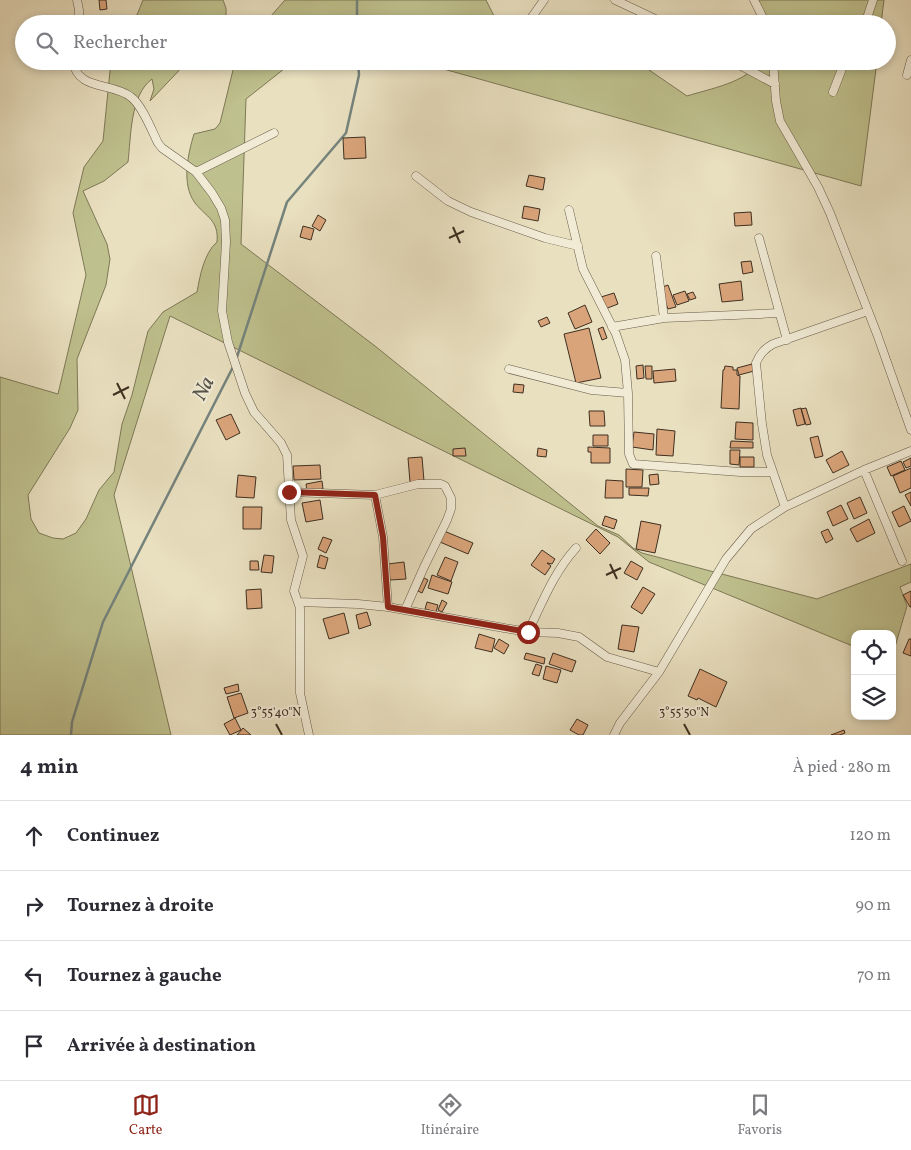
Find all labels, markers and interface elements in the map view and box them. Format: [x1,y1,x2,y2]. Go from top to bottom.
search box [15,15,896,70]
icon: search [33,29,61,57]
text: Rechercher [73,30,167,56]
water label: Na [186,372,222,406]
route end [278,481,301,504]
route start [517,621,540,644]
map controls [851,630,896,720]
button: locate [851,630,896,675]
button: layers [851,675,896,720]
text: 3°55'40"N [251,705,301,721]
text: 3°55'50"N [659,705,709,721]
text: 4 min [20,753,79,782]
text: À pied · 280 m [793,757,891,779]
icon: ahead [20,822,48,850]
text: Continuez [67,823,159,849]
text: 120 m [849,825,891,847]
icon: right [20,892,48,920]
text: Tournez à droite [67,893,214,919]
text: 90 m [855,895,891,917]
icon: left [20,962,48,990]
text: Tournez à gauche [67,963,222,989]
text: 70 m [857,965,891,987]
icon: arrive [20,1032,48,1060]
text: Arrivée à destination [67,1033,256,1059]
tab: Carte [129,1091,162,1140]
tab: Itinéraire [421,1091,479,1140]
tab: Favoris [737,1091,782,1140]

